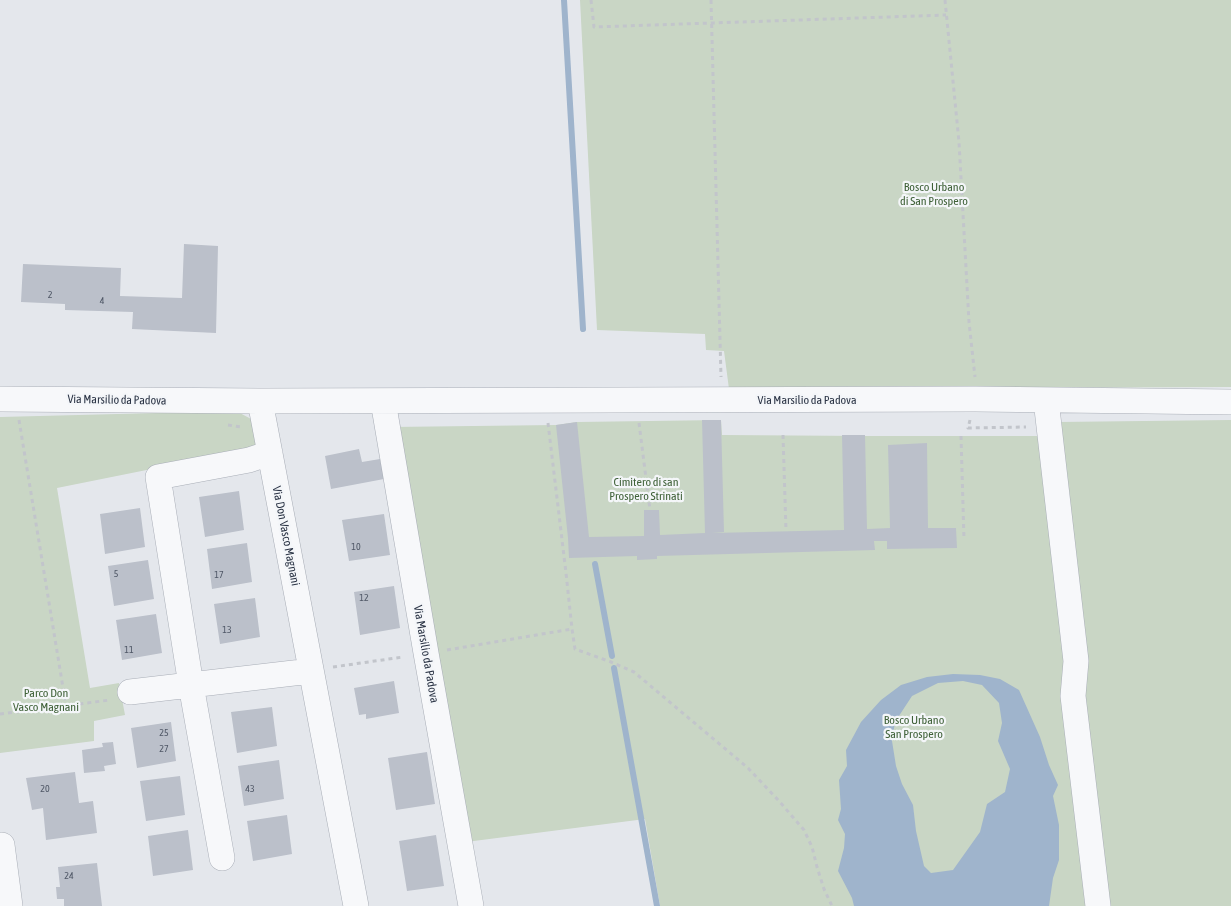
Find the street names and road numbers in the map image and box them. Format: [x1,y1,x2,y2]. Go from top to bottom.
street label: Via Marsilio da Padova [67,392,167,408]
street label: Via Marsilio da Padova [758,393,856,407]
street label: Via Don Vasco Magnani [269,485,303,587]
street label: Via Marsilio da Padova [410,604,442,704]

